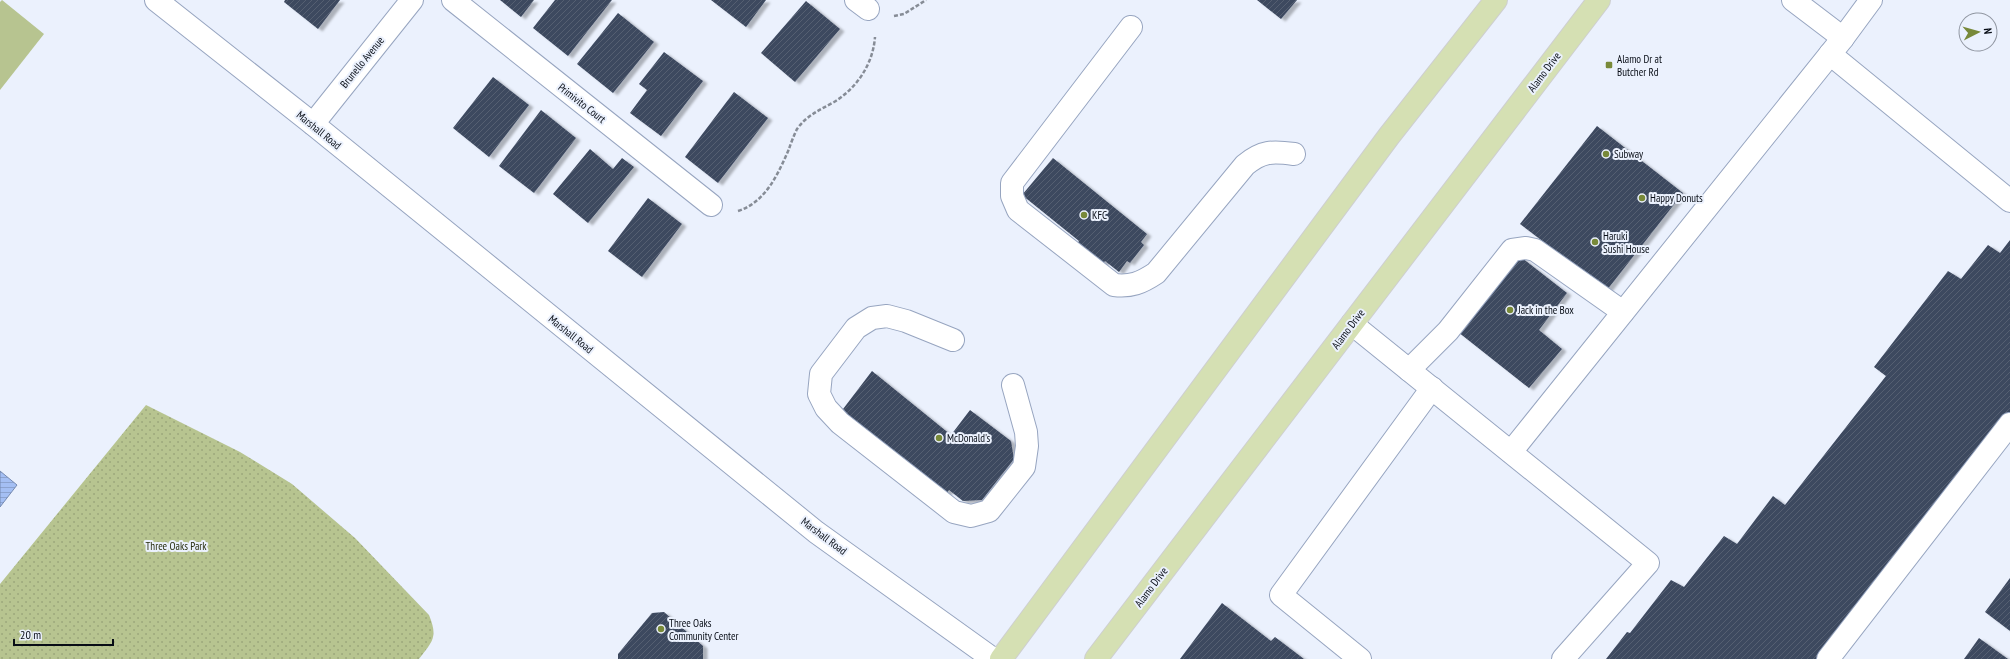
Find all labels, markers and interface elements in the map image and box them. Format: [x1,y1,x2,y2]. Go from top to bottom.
north arrow [1958,12,1998,52]
text: N [1981,27,1995,35]
street label: Brunello Avenue [337,33,387,91]
street label: Alamo Drive [1524,49,1564,95]
place label: Alamo Dr at Butcher Rd [1617,52,1662,79]
marker: Alamo Dr at Butcher Rd [1604,60,1614,70]
street label: Primivito Court [555,80,609,126]
street label: Marshall Road [294,108,344,152]
place label: Subway [1614,147,1644,161]
marker: Subway [1601,149,1611,159]
place label: Happy Donuts [1650,191,1703,205]
marker: Happy Donuts [1637,193,1647,203]
place label: KFC [1092,208,1107,222]
marker: KFC [1079,210,1089,220]
place label: Haruki Sushi House [1603,229,1650,256]
marker: Haruki Sushi House [1590,237,1600,247]
place label: Jack in the Box [1517,303,1574,317]
marker: Jack in the Box [1505,305,1515,315]
street label: Alamo Drive [1328,306,1368,352]
street label: Marshall Road [546,312,596,356]
place label: McDonald's [947,431,990,445]
marker: McDonald's [934,433,944,443]
street label: Marshall Road [798,514,850,558]
park label: Three Oaks Park [145,539,207,553]
street label: Alamo Drive [1131,564,1171,610]
place label: Three Oaks Community Center [669,616,739,643]
scale bar [14,621,113,647]
marker: Three Oaks Community Center [656,624,666,634]
text: 20 m [20,627,41,642]

